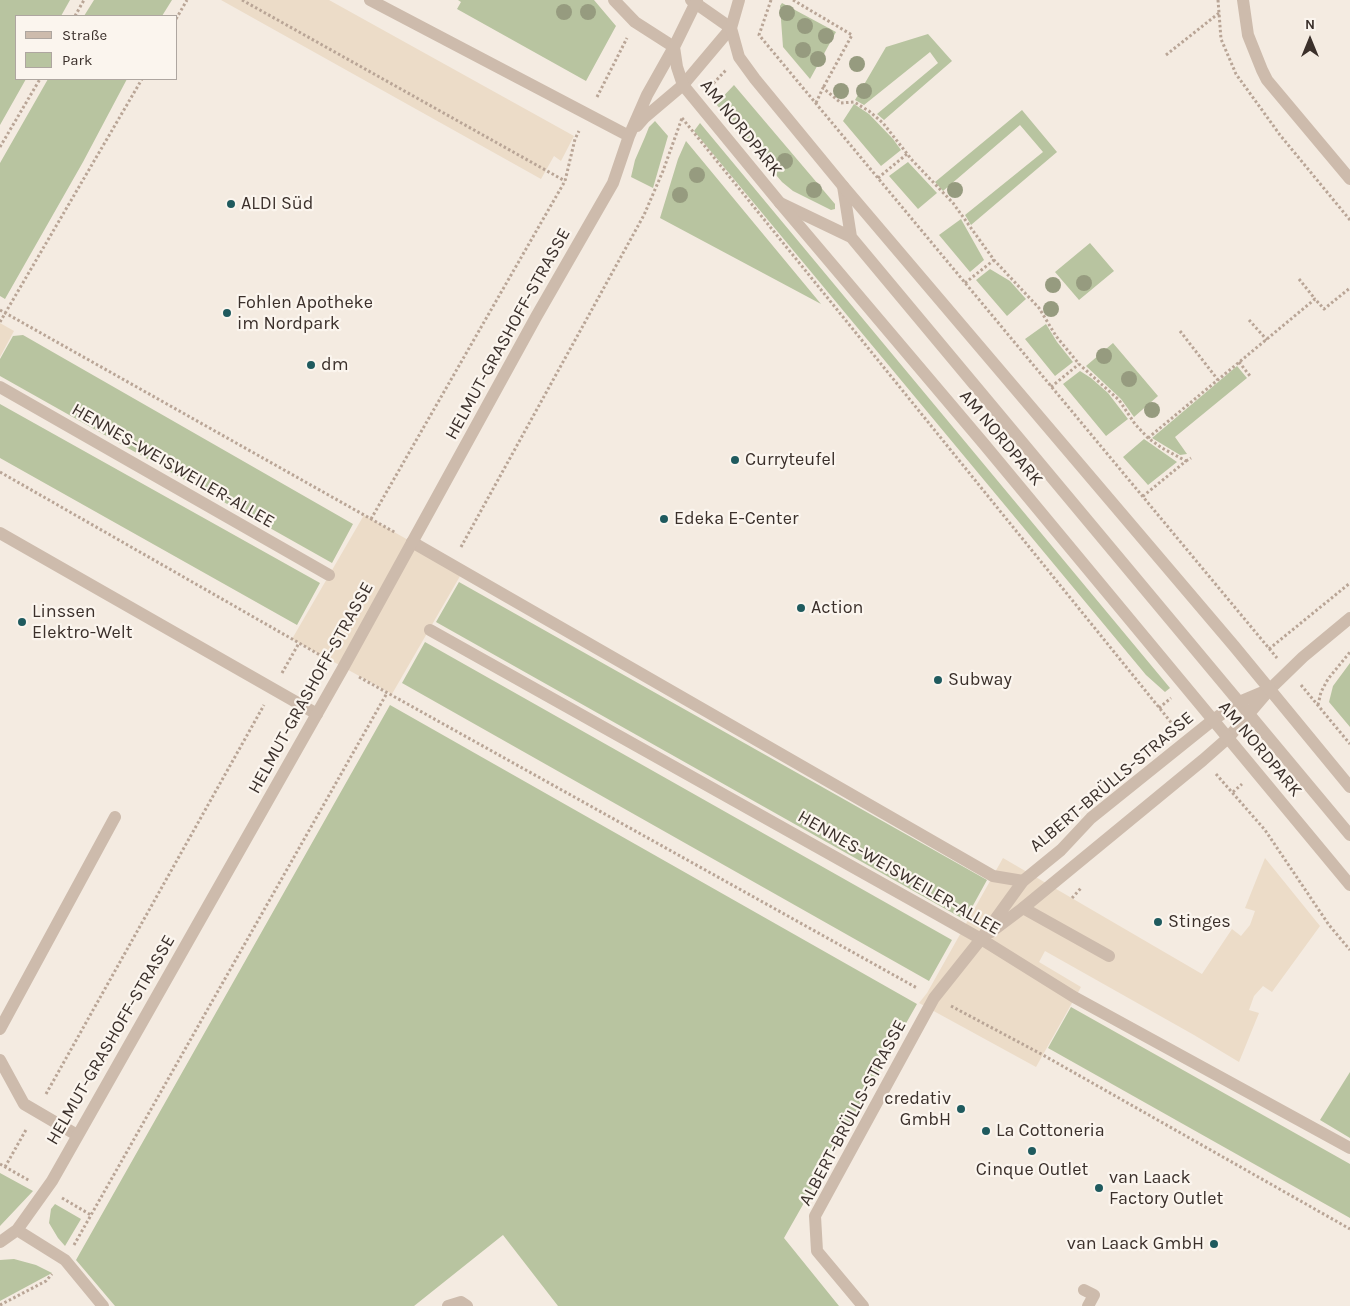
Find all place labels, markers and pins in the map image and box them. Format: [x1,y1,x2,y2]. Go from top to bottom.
place label: ALDI Süd [241,193,313,215]
marker: ALDI Süd [225,198,237,210]
place label: Fohlen Apotheke im Nordpark [237,292,373,334]
marker: Fohlen Apotheke im Nordpark [221,307,233,319]
place label: dm [321,354,349,376]
marker: dm [305,359,317,371]
place label: Curryteufel [745,449,836,471]
marker: Curryteufel [729,454,741,466]
place label: Edeka E-Center [674,508,798,530]
marker: Edeka E-Center [658,513,670,525]
place label: Action [811,597,863,619]
place label: Linssen Elektro-Welt [32,601,132,644]
marker: Action [795,602,807,614]
marker: Linssen Elektro-Welt [16,616,28,628]
place label: Subway [948,669,1012,691]
marker: Subway [932,674,944,686]
place label: Stinges [1168,911,1231,933]
marker: Stinges [1152,916,1164,928]
place label: credativ GmbH [884,1088,951,1130]
marker: credativ GmbH [955,1103,967,1115]
place label: La Cottoneria [996,1120,1105,1142]
marker: La Cottoneria [980,1125,992,1137]
marker: Cinque Outlet [1026,1145,1038,1157]
place label: Cinque Outlet [976,1159,1088,1181]
place label: van Laack Factory Outlet [1109,1167,1223,1210]
marker: van Laack Factory Outlet [1093,1182,1105,1194]
place label: van Laack GmbH [1067,1233,1204,1255]
marker: van Laack GmbH [1208,1238,1220,1250]

